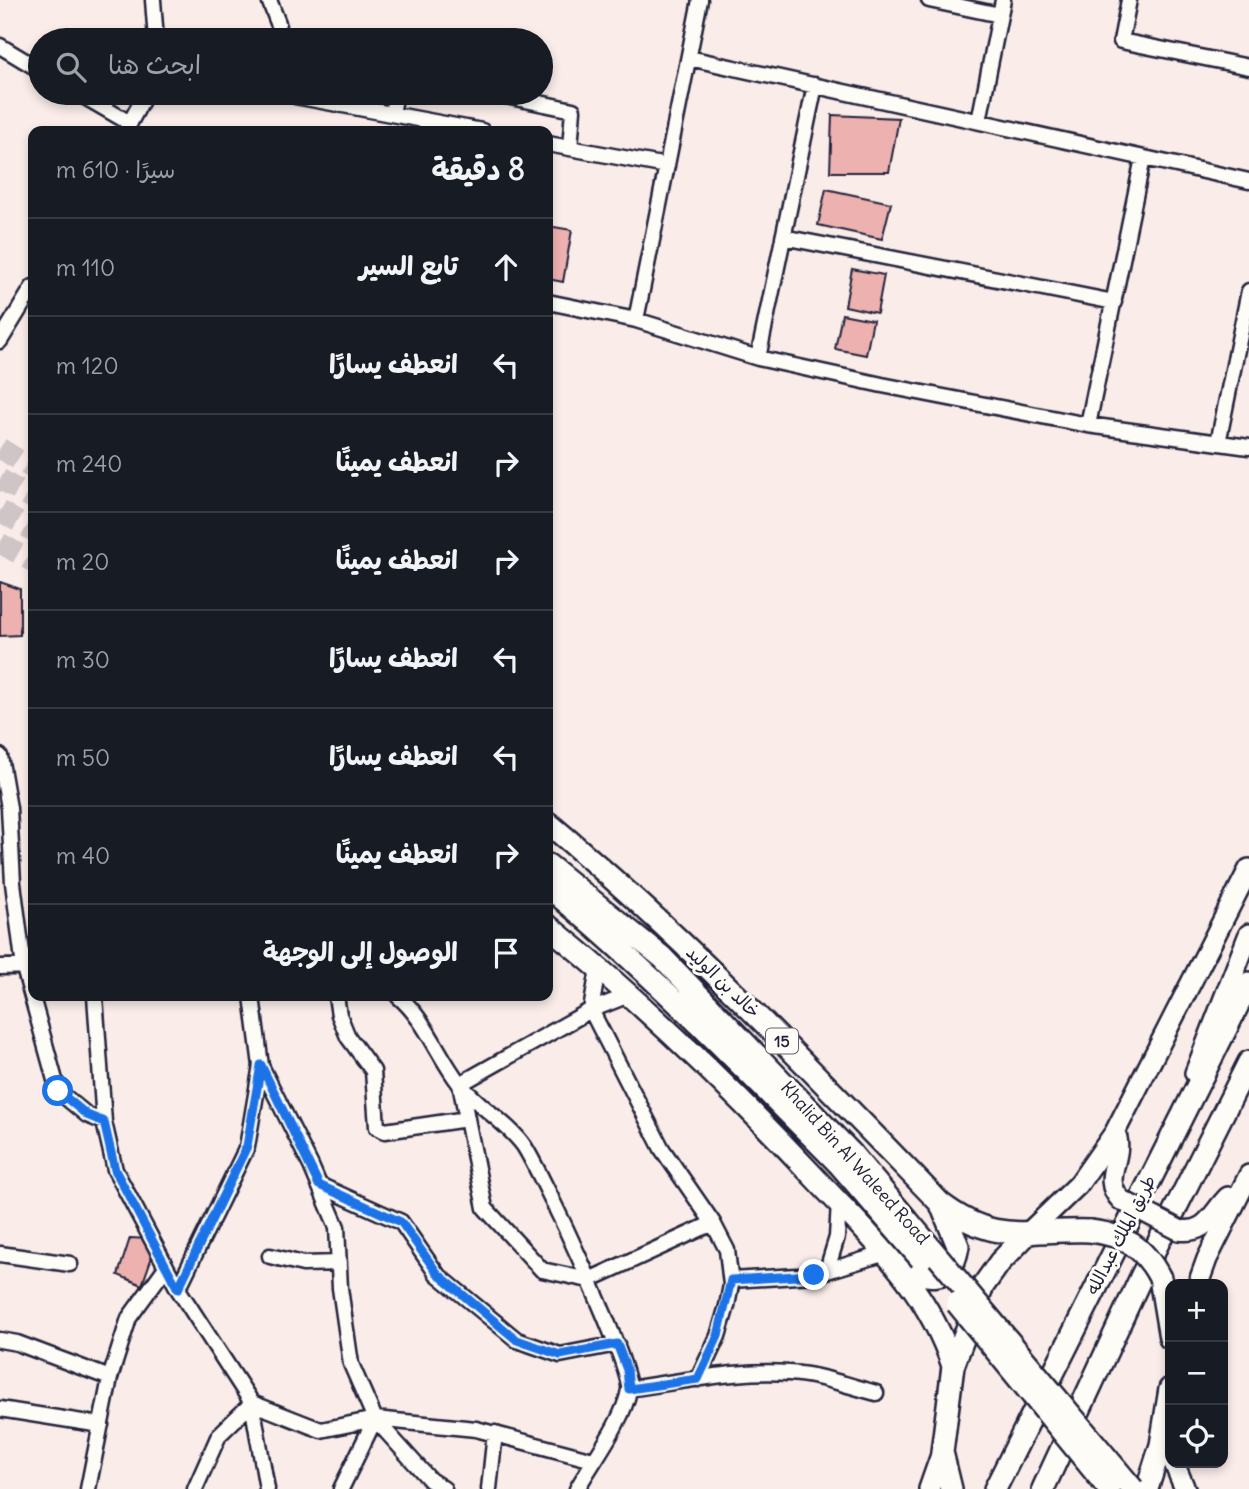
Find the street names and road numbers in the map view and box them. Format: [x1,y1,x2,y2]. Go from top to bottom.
street label: خالد بن الوليد [681,941,765,1023]
road number: 15 [766,1028,798,1054]
street label: Khalid Bin Al Waleed Road [776,1076,935,1249]
street label: طريق الملك عبدالله [1080,1171,1161,1299]

